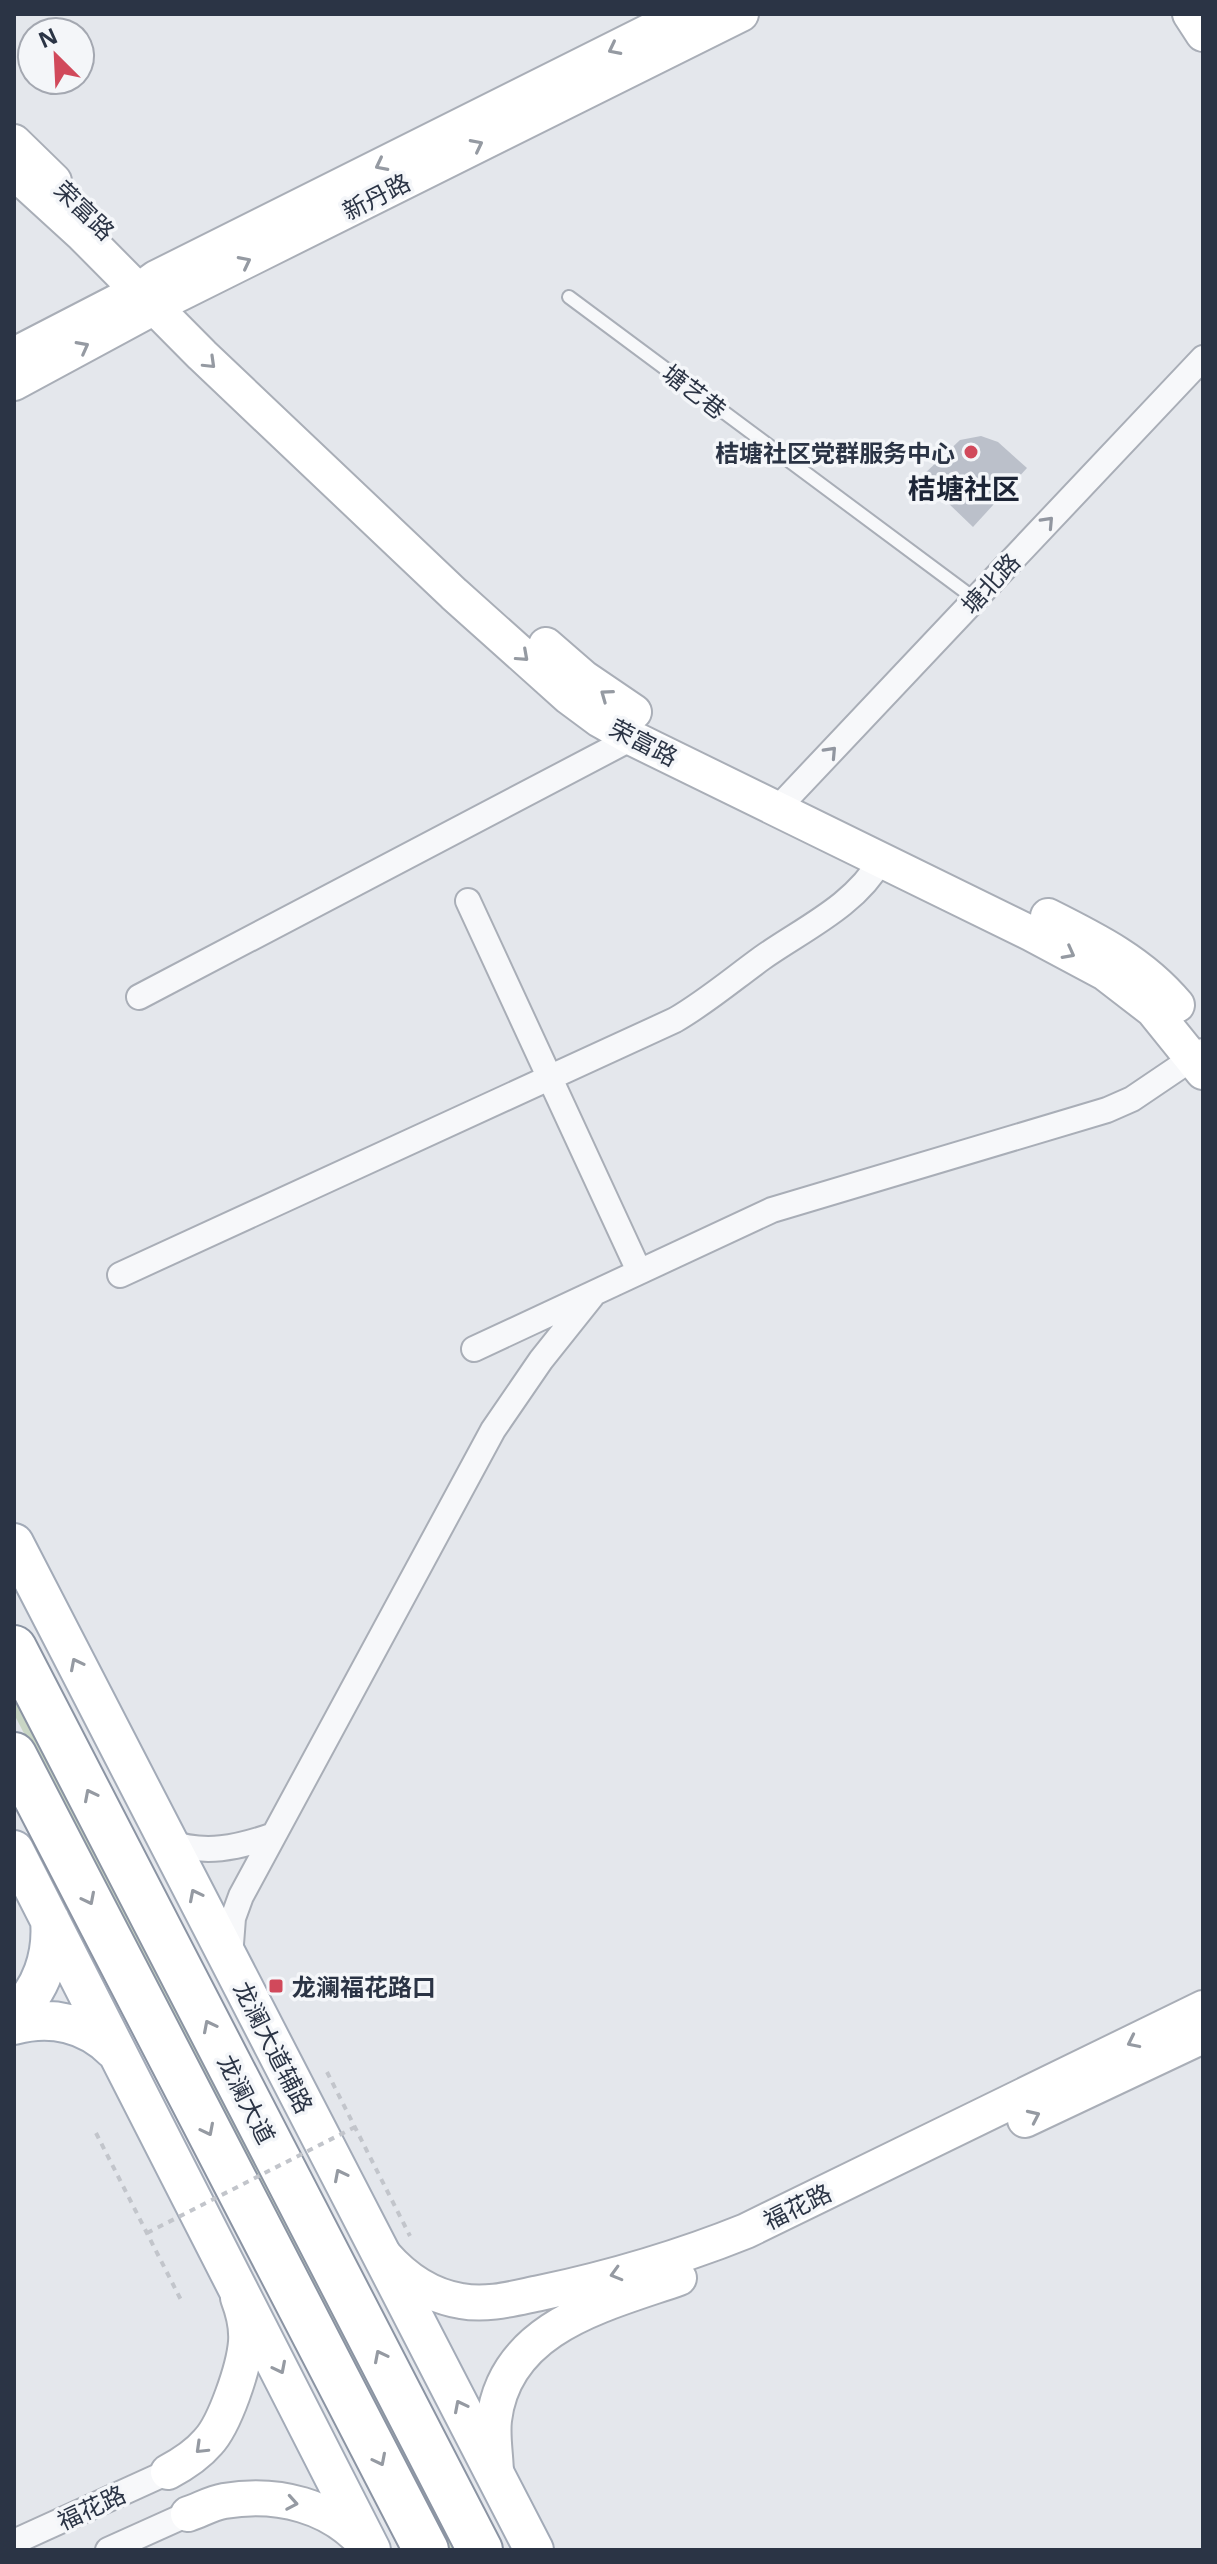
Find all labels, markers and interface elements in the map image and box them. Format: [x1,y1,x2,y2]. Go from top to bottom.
north arrow [16,16,96,96]
text: N [33,19,62,54]
one-way arrow [607,39,622,55]
one-way arrow [469,140,484,155]
one-way arrow [375,155,390,171]
street label: 新丹路 [336,165,416,227]
street label: 荣富路 [48,173,122,247]
one-way arrow [236,256,251,271]
one-way arrow [75,341,89,356]
one-way arrow [201,354,216,368]
street label: 塘艺巷 [656,356,734,426]
place label: 桔塘社区党群服务中心 [715,436,955,469]
marker: 桔塘社区党群服务中心 [962,443,980,461]
district label: 桔塘社区 [908,469,1020,507]
one-way arrow [1038,517,1052,532]
street label: 塘北路 [953,545,1027,621]
one-way arrow [514,646,528,661]
one-way arrow [600,690,615,704]
street label: 荣富路 [604,711,684,773]
one-way arrow [821,747,836,761]
one-way arrow [1060,944,1075,959]
one-way arrow [70,1657,85,1672]
one-way arrow [84,1788,99,1803]
one-way arrow [189,1888,204,1903]
one-way arrow [79,1891,94,1905]
place label: 龙澜福花路口 [292,1970,436,2003]
street label: 龙澜大道辅路 [228,1976,320,2118]
marker: 龙澜福花路口 [267,1977,285,1995]
one-way arrow [204,2019,219,2034]
one-way arrow [1126,2032,1141,2048]
street label: 龙澜大道 [212,2050,282,2148]
one-way arrow [1026,2110,1040,2126]
one-way arrow [199,2121,214,2136]
one-way arrow [335,2169,350,2184]
street label: 福花路 [757,2175,837,2237]
one-way arrow [609,2265,623,2281]
one-way arrow [374,2350,390,2365]
one-way arrow [270,2360,285,2374]
one-way arrow [454,2400,470,2415]
one-way arrow [196,2439,210,2453]
one-way arrow [370,2452,385,2466]
street label: 福花路 [51,2477,131,2537]
one-way arrow [285,2493,298,2510]

